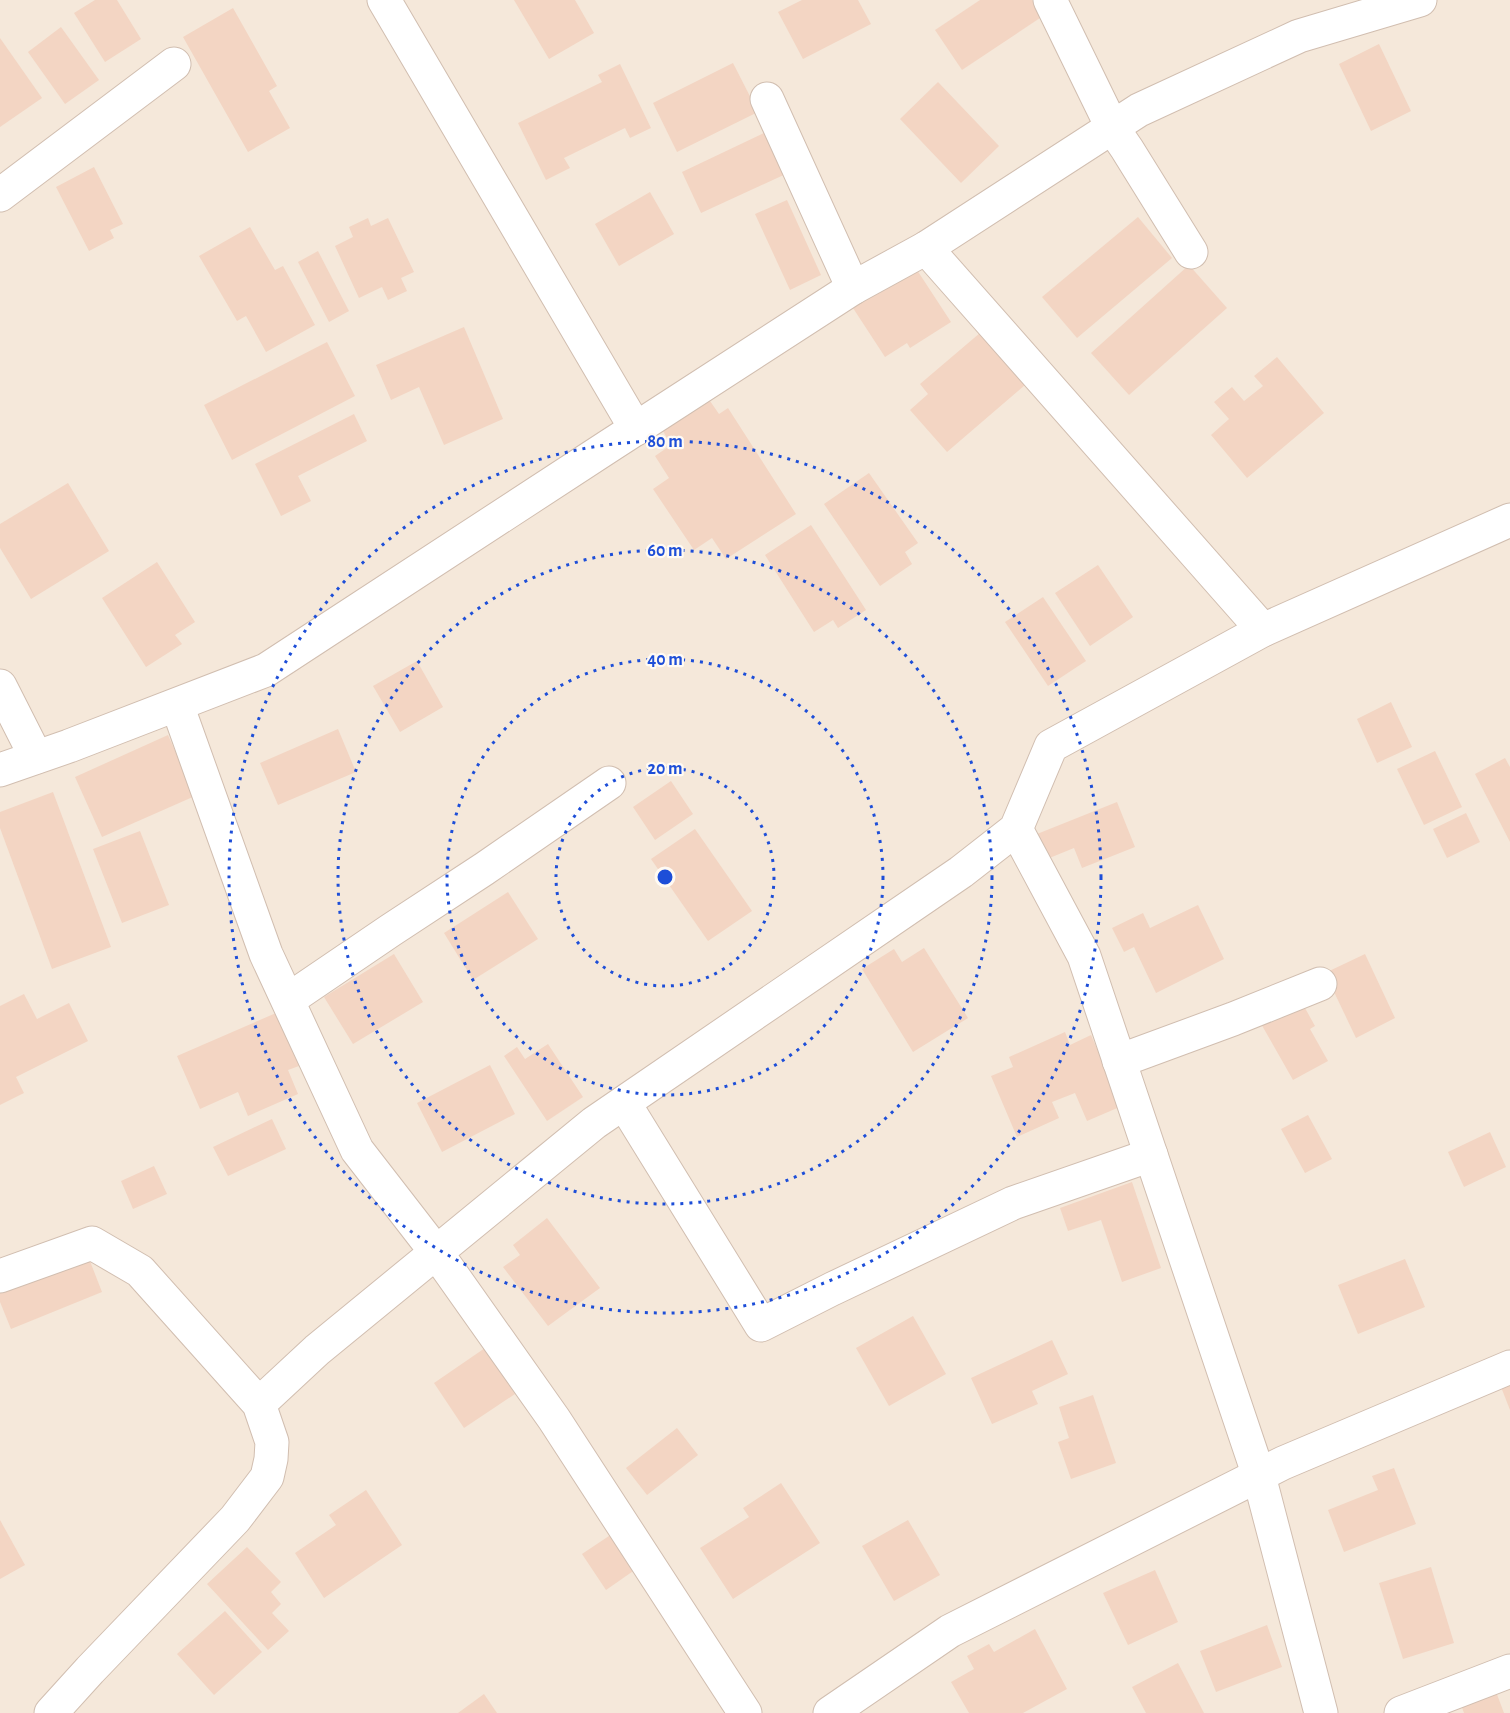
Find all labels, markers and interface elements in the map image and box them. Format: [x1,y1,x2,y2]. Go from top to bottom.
text: 80 m [647,433,683,451]
text: 60 m [647,542,683,560]
text: 40 m [647,651,683,669]
text: 20 m [647,760,683,778]
centre of rings [655,867,675,887]

